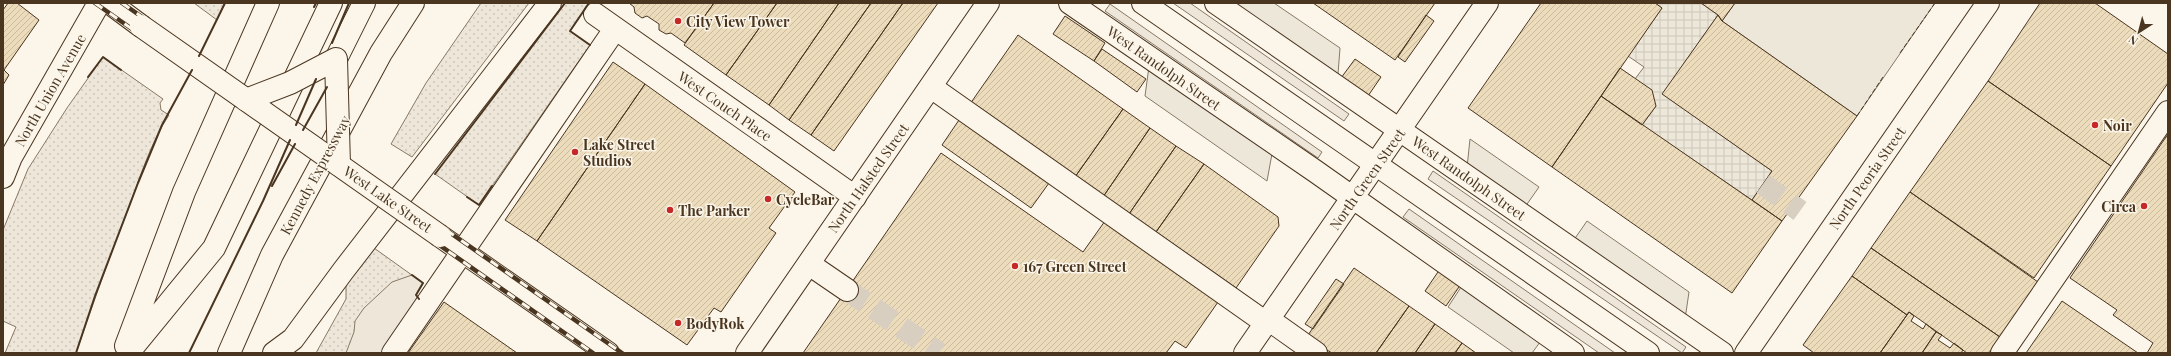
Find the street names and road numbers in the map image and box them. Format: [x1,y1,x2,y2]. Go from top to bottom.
street label: West Randolph Street [1103,21,1225,115]
street label: North Union Avenue [10,30,90,150]
street label: West Couch Place [674,66,776,145]
street label: Kennedy Expressway [276,112,354,238]
street label: North Halsted Street [823,119,913,236]
street label: North Peoria Street [1824,122,1910,233]
street label: North Green Street [1325,124,1410,233]
street label: West Randolph Street [1408,131,1530,225]
street label: West Lake Street [339,161,437,237]

